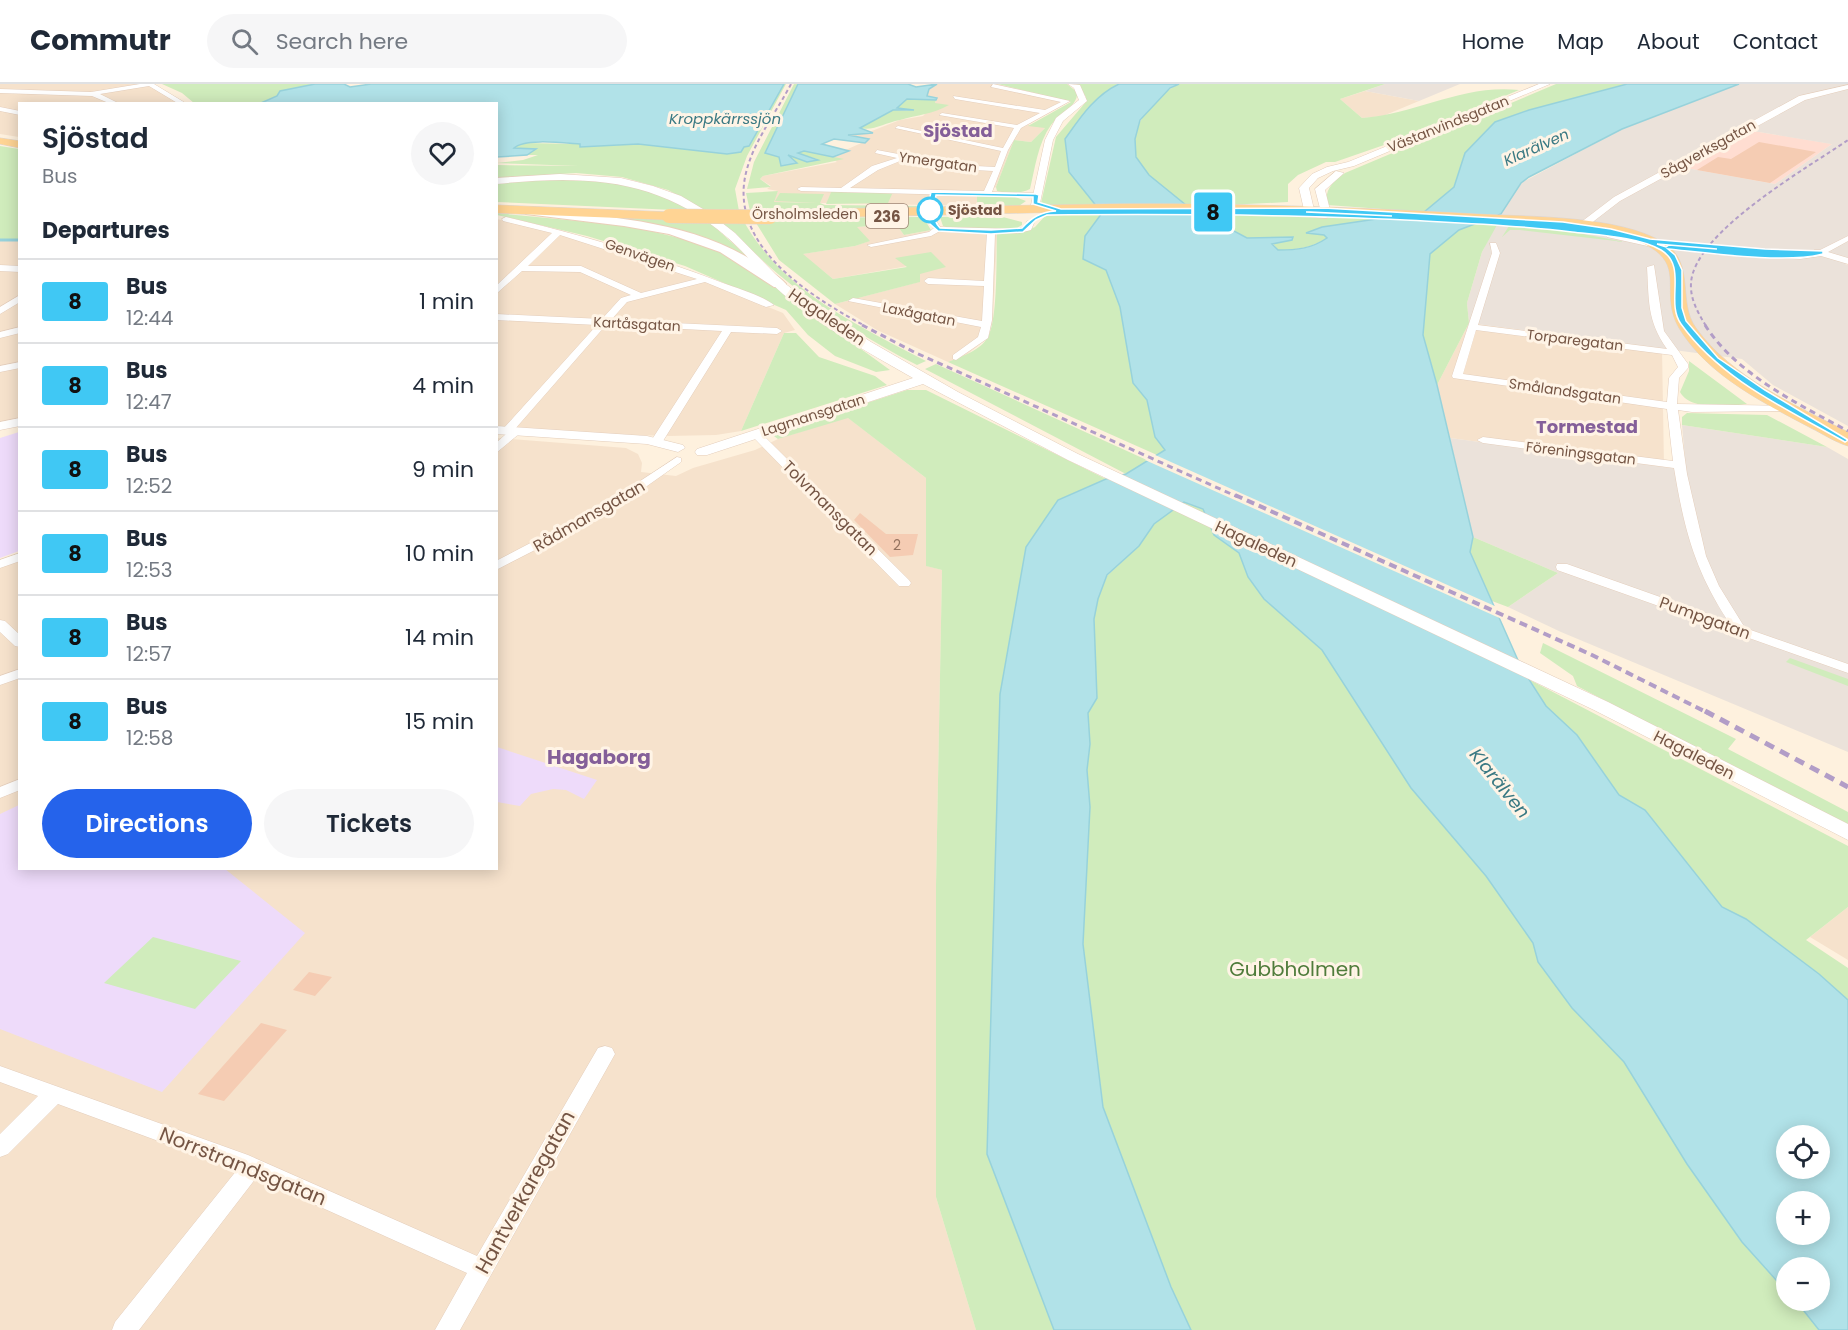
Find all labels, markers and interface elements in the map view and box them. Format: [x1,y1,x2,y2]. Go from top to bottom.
search box [207,14,627,68]
text: Commutr [30,21,171,60]
icon: search [228,25,261,58]
text: Search here [276,26,408,57]
text: Home [1462,27,1524,56]
text: Map [1557,27,1604,56]
text: About [1637,27,1700,56]
text: Contact [1733,27,1818,56]
street label: Västanvindsgatan [1384,91,1512,157]
water label: Kroppkärrssjön [669,108,781,129]
street label: Sågverksgatan [1657,115,1759,183]
district label: Sjöstad [923,118,993,143]
text: Sjöstad [42,119,149,158]
button: heart [411,122,474,185]
water label: Klarälven [1500,123,1572,171]
street label: Ymergatan [898,147,978,177]
text: Bus [42,162,78,190]
line badge: 8 [1194,192,1232,232]
marker: Sjöstad [917,197,943,223]
text: 8 [1206,198,1220,227]
place label: Sjöstad [948,200,1002,220]
street label: Örsholmsleden [752,204,858,224]
road number: 236 [866,204,908,228]
text: Departures [42,215,170,246]
street label: Genvägen [602,234,678,276]
text: Bus [126,271,168,302]
street label: Hagaleden [784,283,870,351]
text: 1 min [419,286,474,317]
text: 8 [68,287,82,316]
street label: Laxågatan [881,297,957,331]
text: 12:44 [126,304,173,332]
street label: Kartåsgatan [593,312,681,336]
street label: Torparegatan [1526,324,1624,356]
text: Bus [126,355,168,386]
text: 4 min [412,370,474,401]
text: 8 [68,371,82,400]
street label: Smålandsgatan [1508,373,1622,409]
text: 12:47 [126,388,172,416]
street label: Lagmansgatan [759,389,867,441]
district label: Tormestad [1536,414,1638,439]
street label: Föreningsgatan [1525,436,1637,470]
text: Bus [126,439,168,470]
text: 9 min [412,454,474,485]
text: 8 [68,455,82,484]
street label: Tolvmansgatan [777,455,883,561]
text: 12:52 [126,472,172,500]
street label: Rådmansgatan [529,475,649,557]
street label: Hagaleden [1211,515,1301,573]
text: Bus [126,523,168,554]
house number: 2 [893,535,901,555]
text: 10 min [405,538,474,569]
text: 8 [68,539,82,568]
text: 12:53 [126,556,173,584]
street label: Pumpgatan [1656,591,1754,645]
text: Bus [126,607,168,638]
text: 14 min [405,622,474,653]
text: 8 [68,623,82,652]
text: 12:57 [126,640,172,668]
text: Bus [126,691,168,722]
text: 15 min [405,706,474,737]
text: 8 [68,707,82,736]
text: 12:58 [126,724,173,752]
street label: Hagaleden [1649,725,1739,785]
district label: Hagaborg [547,743,651,771]
water label: Klarälven [1464,743,1536,823]
button: Directions [42,789,252,858]
button: Tickets [264,789,474,858]
park label: Gubbholmen [1229,955,1361,983]
street label: Hantverkaregatan [468,1105,582,1279]
street label: Norrstrandsgatan [155,1120,331,1212]
map controls [1776,1125,1830,1311]
button: locate [1776,1125,1830,1179]
button: + [1776,1191,1830,1245]
button: − [1776,1257,1830,1311]

